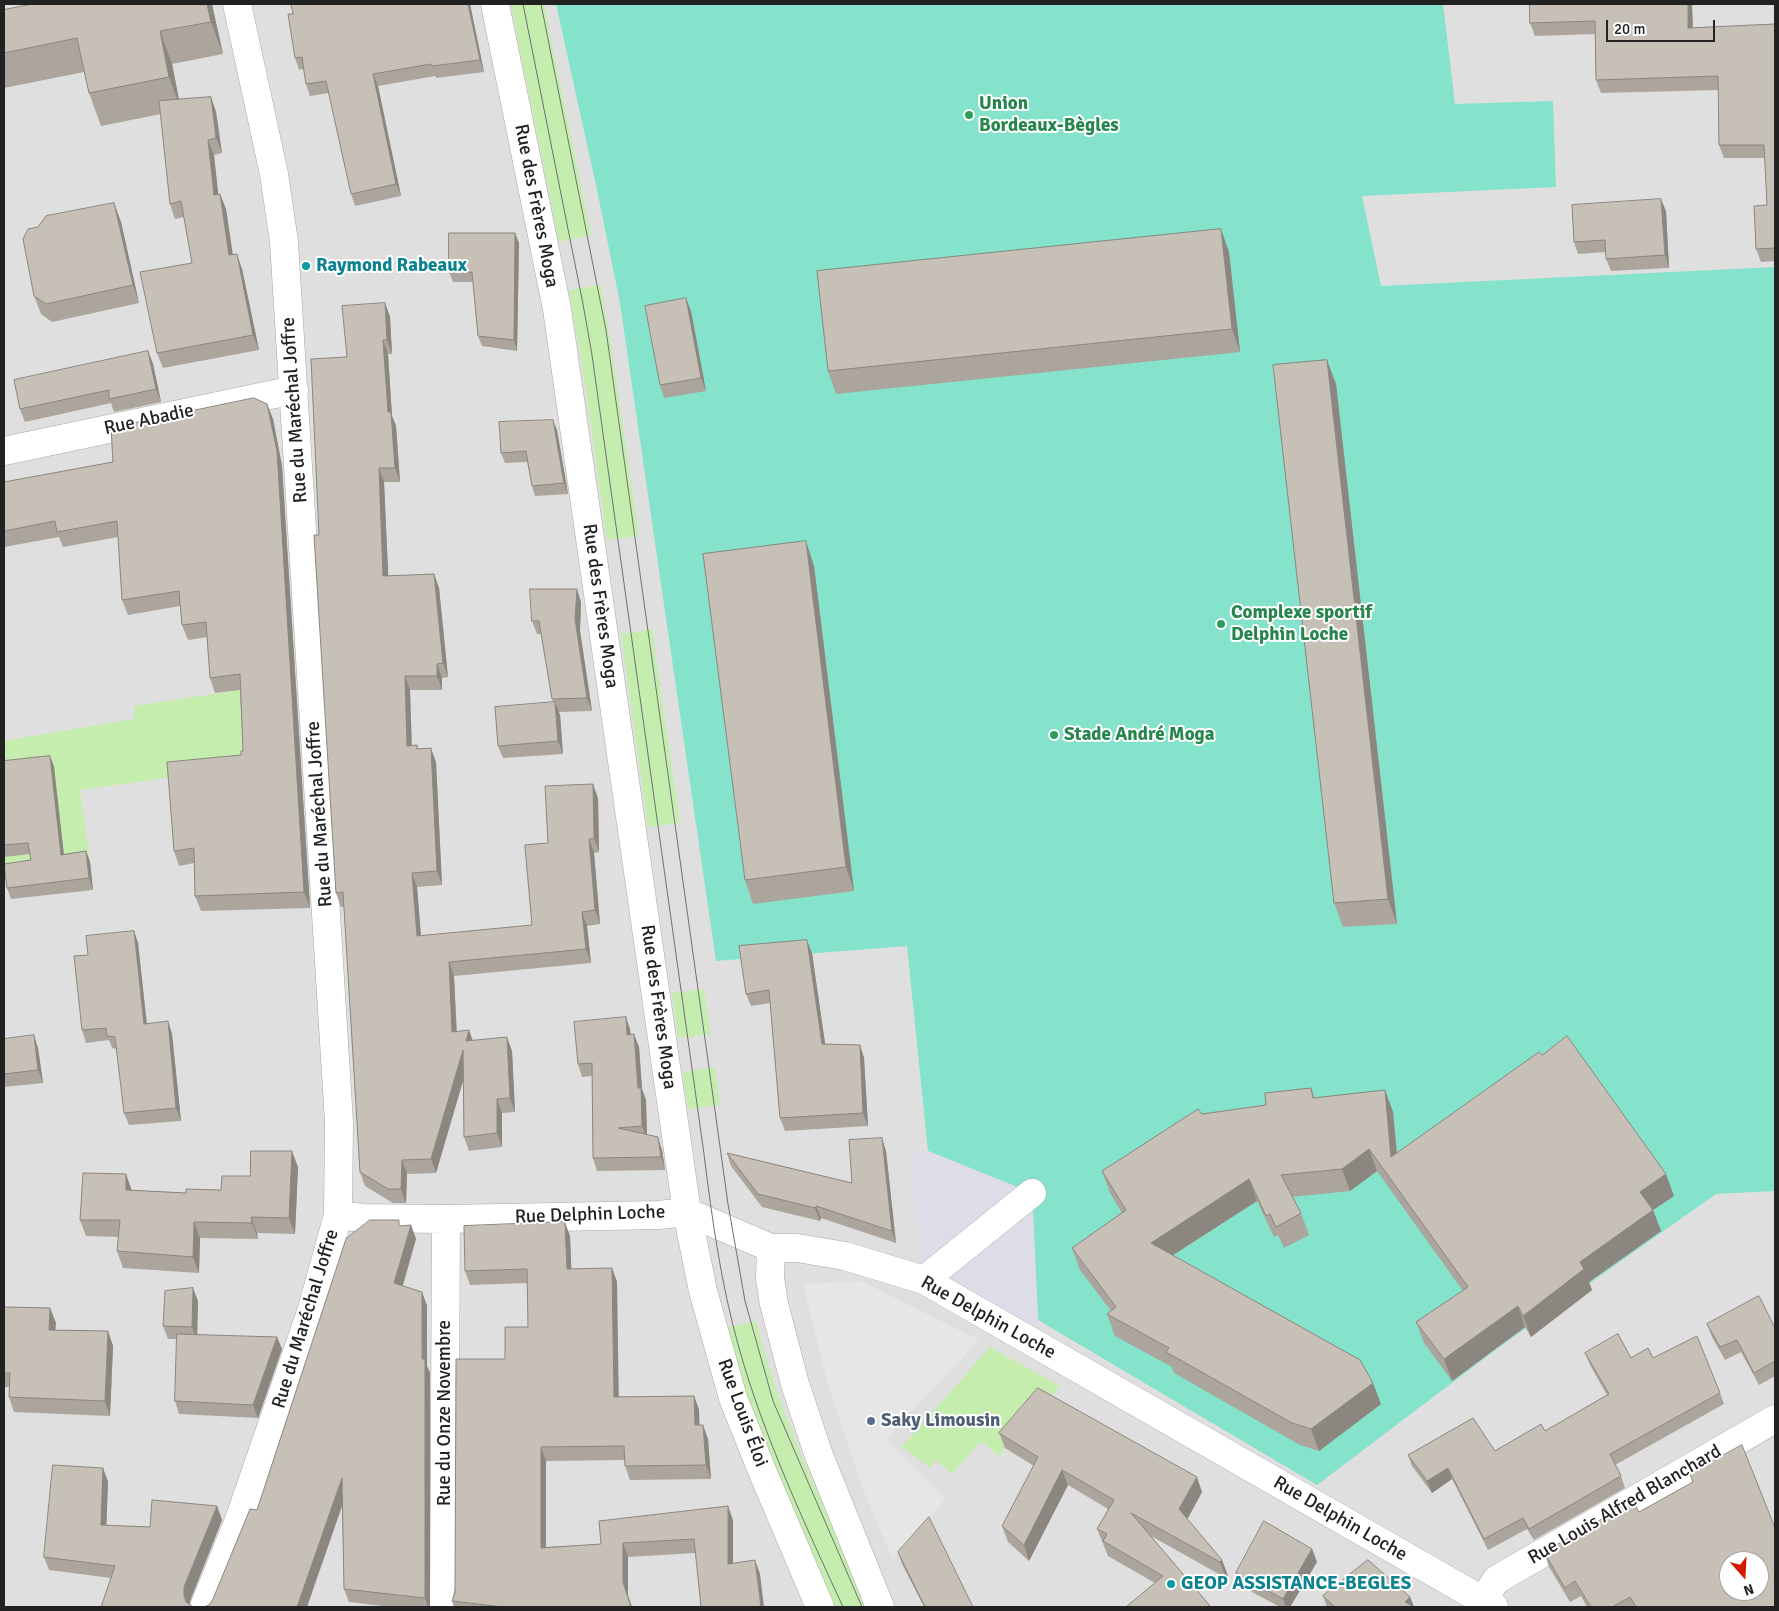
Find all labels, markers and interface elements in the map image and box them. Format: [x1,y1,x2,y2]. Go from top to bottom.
scale bar [1609,10,1718,42]
text: 20 m [1614,20,1645,38]
place label: Union Bordeaux-Bègles [979,93,1119,137]
marker: Union Bordeaux-Bègles [963,109,975,121]
street label: Rue des Frères Moga [509,122,563,290]
place label: Raymond Rabeaux [316,255,467,277]
marker: Raymond Rabeaux [300,260,312,272]
street label: Rue du Maréchal Joffre [277,316,313,504]
street label: Rue Abadie [102,399,196,441]
street label: Rue des Frères Moga [577,522,623,690]
place label: Complexe sportif Delphin Loche [1231,602,1372,646]
marker: Complexe sportif Delphin Loche [1215,618,1227,630]
street label: Rue du Maréchal Joffre [302,720,338,908]
place label: Stade André Moga [1064,724,1215,746]
marker: Stade André Moga [1048,729,1060,741]
street label: Rue des Frères Moga [635,923,681,1091]
street label: Rue Delphin Loche [514,1201,666,1229]
street label: Rue du Maréchal Joffre [268,1227,344,1411]
street label: Rue Delphin Loche [917,1272,1059,1364]
street label: Rue du Onze Novembre [434,1320,456,1506]
street label: Rue Louis Éloi [712,1356,772,1470]
place label: Saky Limousin [881,1410,1000,1432]
marker: Saky Limousin [865,1415,877,1427]
street label: Rue Louis Alfred Blanchard [1524,1440,1726,1570]
street label: Rue Delphin Loche [1269,1471,1411,1567]
north arrow [1719,1551,1769,1601]
place label: GEOP ASSISTANCE-BEGLES [1181,1573,1411,1595]
marker: GEOP ASSISTANCE-BEGLES [1165,1578,1177,1590]
text: N [1741,1580,1756,1599]

